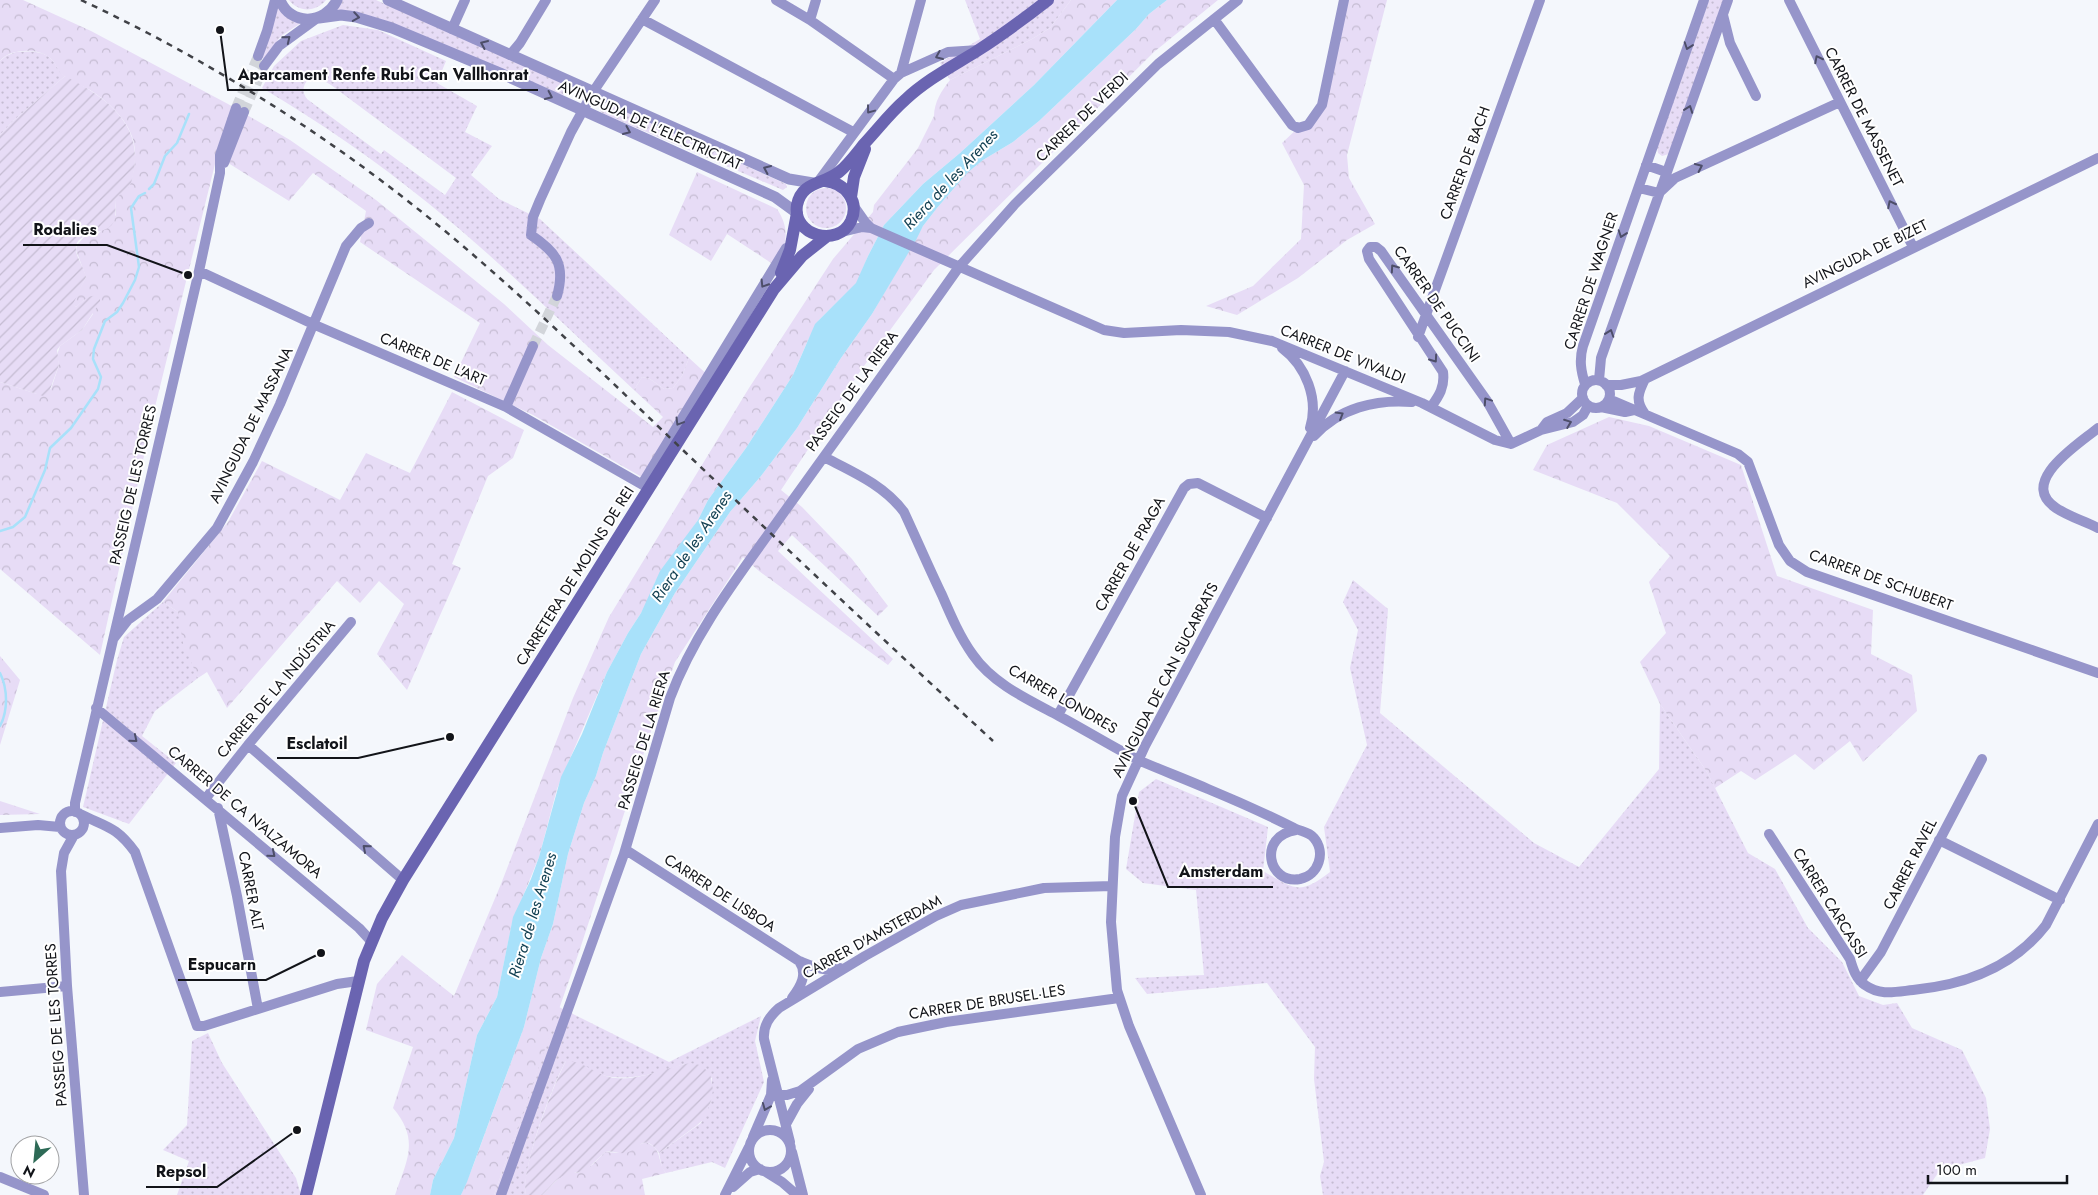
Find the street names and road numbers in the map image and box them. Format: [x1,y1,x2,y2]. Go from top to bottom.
street label: CARRER DE MASSENET [1819,43,1909,191]
street label: CARRER DE VERDI [1031,67,1133,167]
street label: AVINGUDA DE L'ELECTRICITAT [555,75,745,175]
street label: CARRER DE BACH [1434,103,1496,223]
street label: CARRER DE WAGNER [1558,209,1624,353]
street label: AVINGUDA DE BIZET [1799,214,1931,294]
street label: CARRER DE PUCCINI [1388,241,1486,367]
street label: CARRER DE VIVALDI [1277,319,1409,389]
street label: PASSEIG DE LA RIERA [801,326,903,456]
street label: CARRER DE L'ART [376,327,490,391]
street label: AVINGUDA DE MASSANA [203,343,299,507]
street label: PASSEIG DE LES TORRES [104,403,162,567]
street label: CARRETERA DE MOLINS DE REI [511,482,639,670]
street label: CARRER DE PRAGA [1089,493,1171,615]
street label: CARRER DE SCHUBERT [1806,544,1956,616]
street label: AVINGUDA DE CAN SUCARRATS [1106,579,1224,781]
street label: CARRER DE LA INDÚSTRIA [211,615,341,763]
street label: CARRER LONDRES [1004,659,1122,739]
street label: PASSEIG DE LA RIERA [612,667,676,812]
street label: CARRER DE CA N'ALZAMORA [163,741,327,883]
street label: CARRER RAVEL [1878,814,1943,913]
street label: CARRER CARCASSI [1787,844,1873,962]
street label: CARRER ALT [233,849,269,933]
street label: CARRER DE LISBOA [660,849,780,937]
street label: CARRER D'AMSTERDAM [799,890,945,984]
street label: PASSEIG DE LES TORRES [39,943,73,1107]
street label: CARRER DE BRUSEL·LES [907,979,1067,1025]

